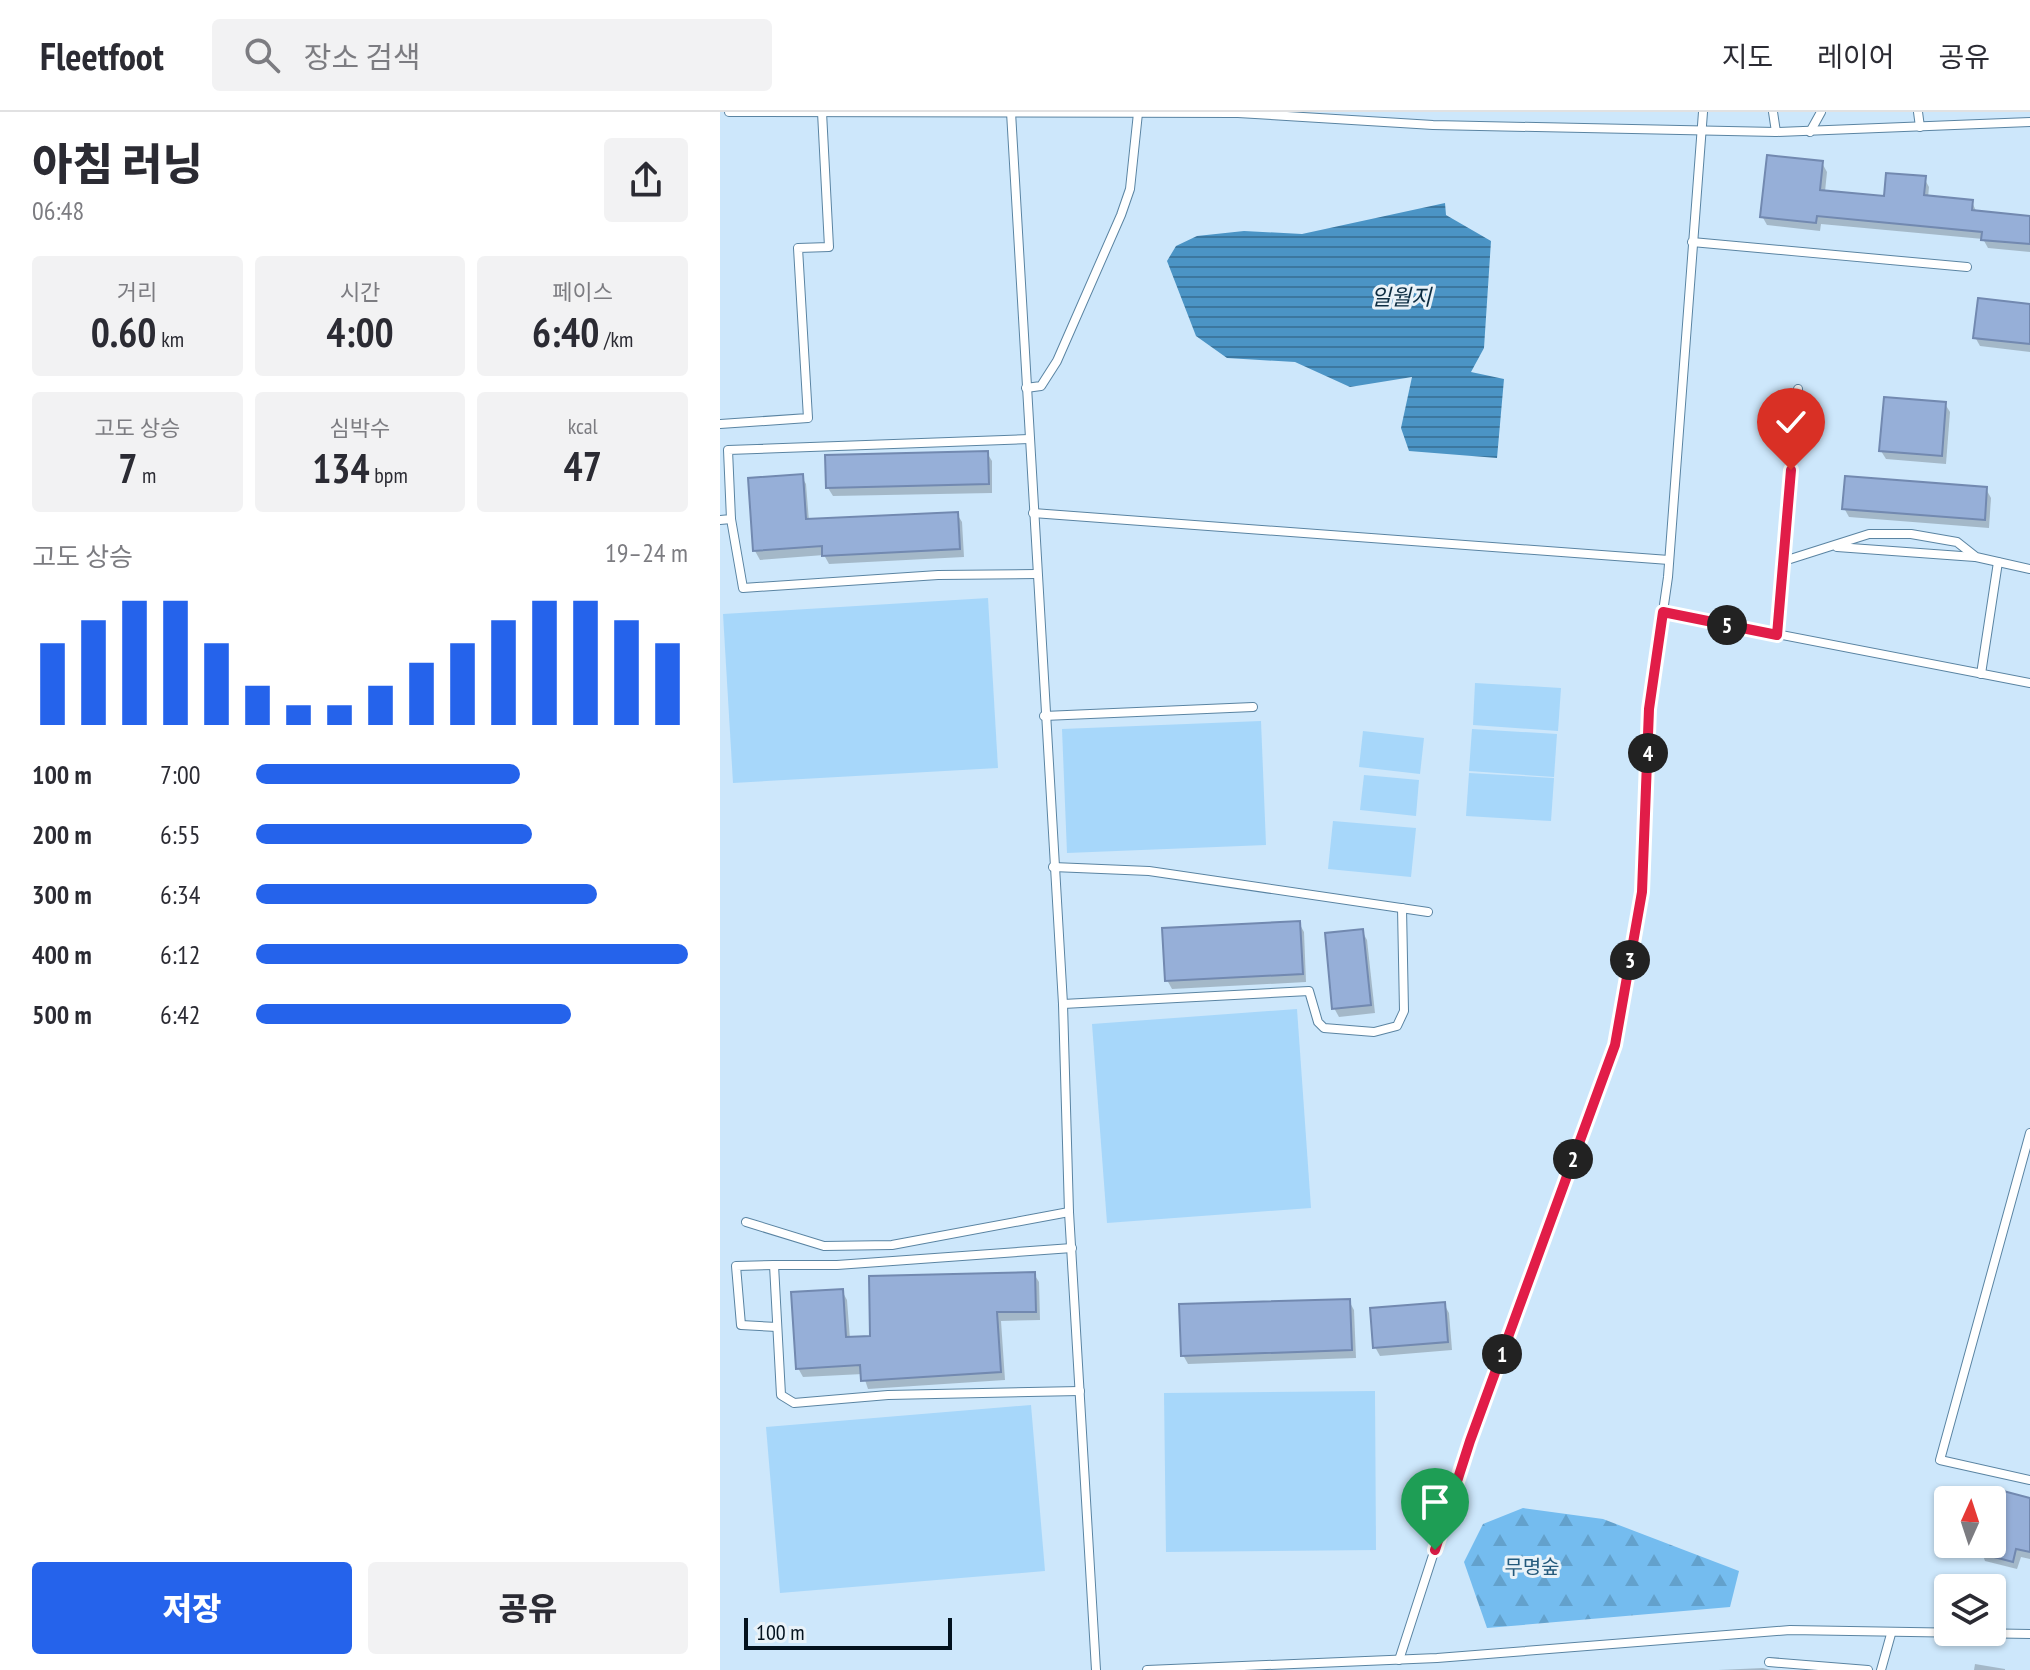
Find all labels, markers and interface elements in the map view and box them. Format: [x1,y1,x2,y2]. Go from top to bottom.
search box [212,19,772,91]
text: Fleetfoot [40,31,164,80]
icon: search [240,33,284,77]
text: 장소 검색 [304,37,421,76]
text: 지도 [1722,38,1773,75]
text: 레이어 [1817,38,1894,75]
text: 공유 [1938,38,1990,75]
text: 아침 러닝 [32,135,203,192]
button: share [604,138,688,222]
text: 06:48 [32,194,84,227]
text: 거리 [117,278,158,306]
text: 시간 [340,278,380,306]
text: 페이스 [552,278,613,306]
water label: 일월지 [1371,283,1433,311]
text: 0.60 [91,306,156,358]
text: 4:00 [326,306,394,358]
text: 6:40 [532,306,599,358]
text: km [156,325,184,353]
text: /km [599,325,633,353]
pin [1757,388,1825,470]
icon: check [1769,400,1813,444]
text: kcal [568,412,598,440]
text: 고도 상승 [95,414,180,442]
text: 심박수 [330,414,390,442]
text: 47 [564,440,602,492]
text: 7 [118,442,137,494]
text: 134 [312,442,370,494]
text: m [137,461,156,489]
text: bpm [370,461,408,489]
text: 19–24 m [605,536,688,569]
text: 고도 상승 [32,540,133,573]
pin: 5 [1707,605,1747,645]
text: 5 [1722,611,1732,639]
pin: 4 [1628,733,1668,773]
text: 4 [1643,739,1653,767]
text: 100 m [32,758,92,791]
text: 7:00 [160,758,200,791]
text: 200 m [32,818,92,851]
text: 6:55 [160,818,200,851]
text: 300 m [32,878,92,911]
text: 6:34 [160,878,200,911]
text: 400 m [32,938,92,971]
text: 6:12 [160,938,200,971]
pin: 3 [1610,940,1650,980]
text: 3 [1625,946,1635,974]
text: 500 m [32,998,92,1031]
text: 6:42 [160,998,200,1031]
pin: 2 [1553,1139,1593,1179]
text: 2 [1568,1145,1578,1173]
pin: 1 [1482,1334,1522,1374]
text: 1 [1497,1340,1507,1368]
pin [1401,1468,1469,1550]
icon: arrive [1413,1480,1457,1524]
north arrow [1934,1486,2006,1558]
map controls [1934,1486,2006,1646]
park label: 무명숲 [1504,1554,1560,1580]
button: 저장 [32,1562,352,1654]
button: 공유 [368,1562,688,1654]
button: layers [1934,1574,2006,1646]
scale bar [744,1614,952,1650]
text: 100 m [756,1618,805,1646]

